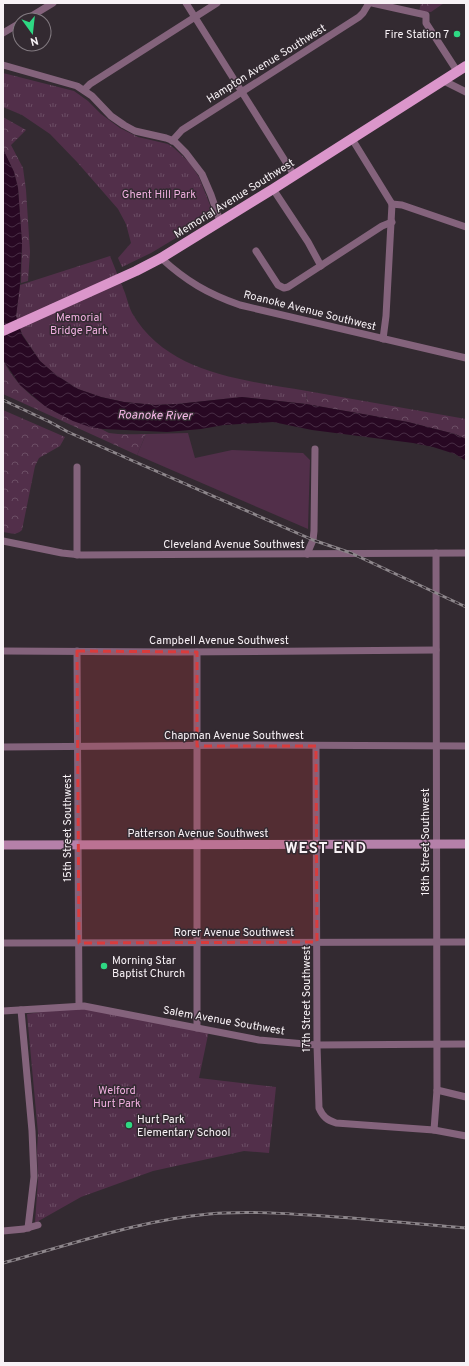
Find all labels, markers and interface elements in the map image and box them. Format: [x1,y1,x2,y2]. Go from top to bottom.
north arrow [12,12,52,52]
street label: Hampton Avenue Southwest [204,21,329,106]
place label: Fire Station 7 [384,28,449,42]
marker: Fire Station 7 [452,29,462,39]
text: N [29,33,40,48]
street label: Memorial Avenue Southwest [172,156,297,242]
park label: Ghent Hill Park [122,188,196,202]
street label: Roanoke Avenue Southwest [242,288,378,334]
park label: Memorial Bridge Park [50,311,108,338]
water label: Roanoke River [117,407,194,425]
street label: Cleveland Avenue Southwest [163,538,305,552]
street label: Campbell Avenue Southwest [149,634,289,648]
street label: Chapman Avenue Southwest [164,729,304,743]
street label: 15th Street Southwest [61,774,75,882]
street label: 18th Street Southwest [419,788,433,896]
street label: Patterson Avenue Southwest [128,827,268,841]
district label: WEST END [285,840,367,859]
street label: Rorer Avenue Southwest [174,926,294,940]
street label: 17th Street Southwest [300,946,314,1052]
place label: Morning Star Baptist Church [112,954,185,981]
marker: Morning Star Baptist Church [99,961,109,971]
street label: Salem Avenue Southwest [162,1003,286,1039]
park label: Welford Hurt Park [93,1084,141,1111]
place label: Hurt Park Elementary School [137,1113,230,1140]
marker: Hurt Park Elementary School [124,1120,134,1130]

